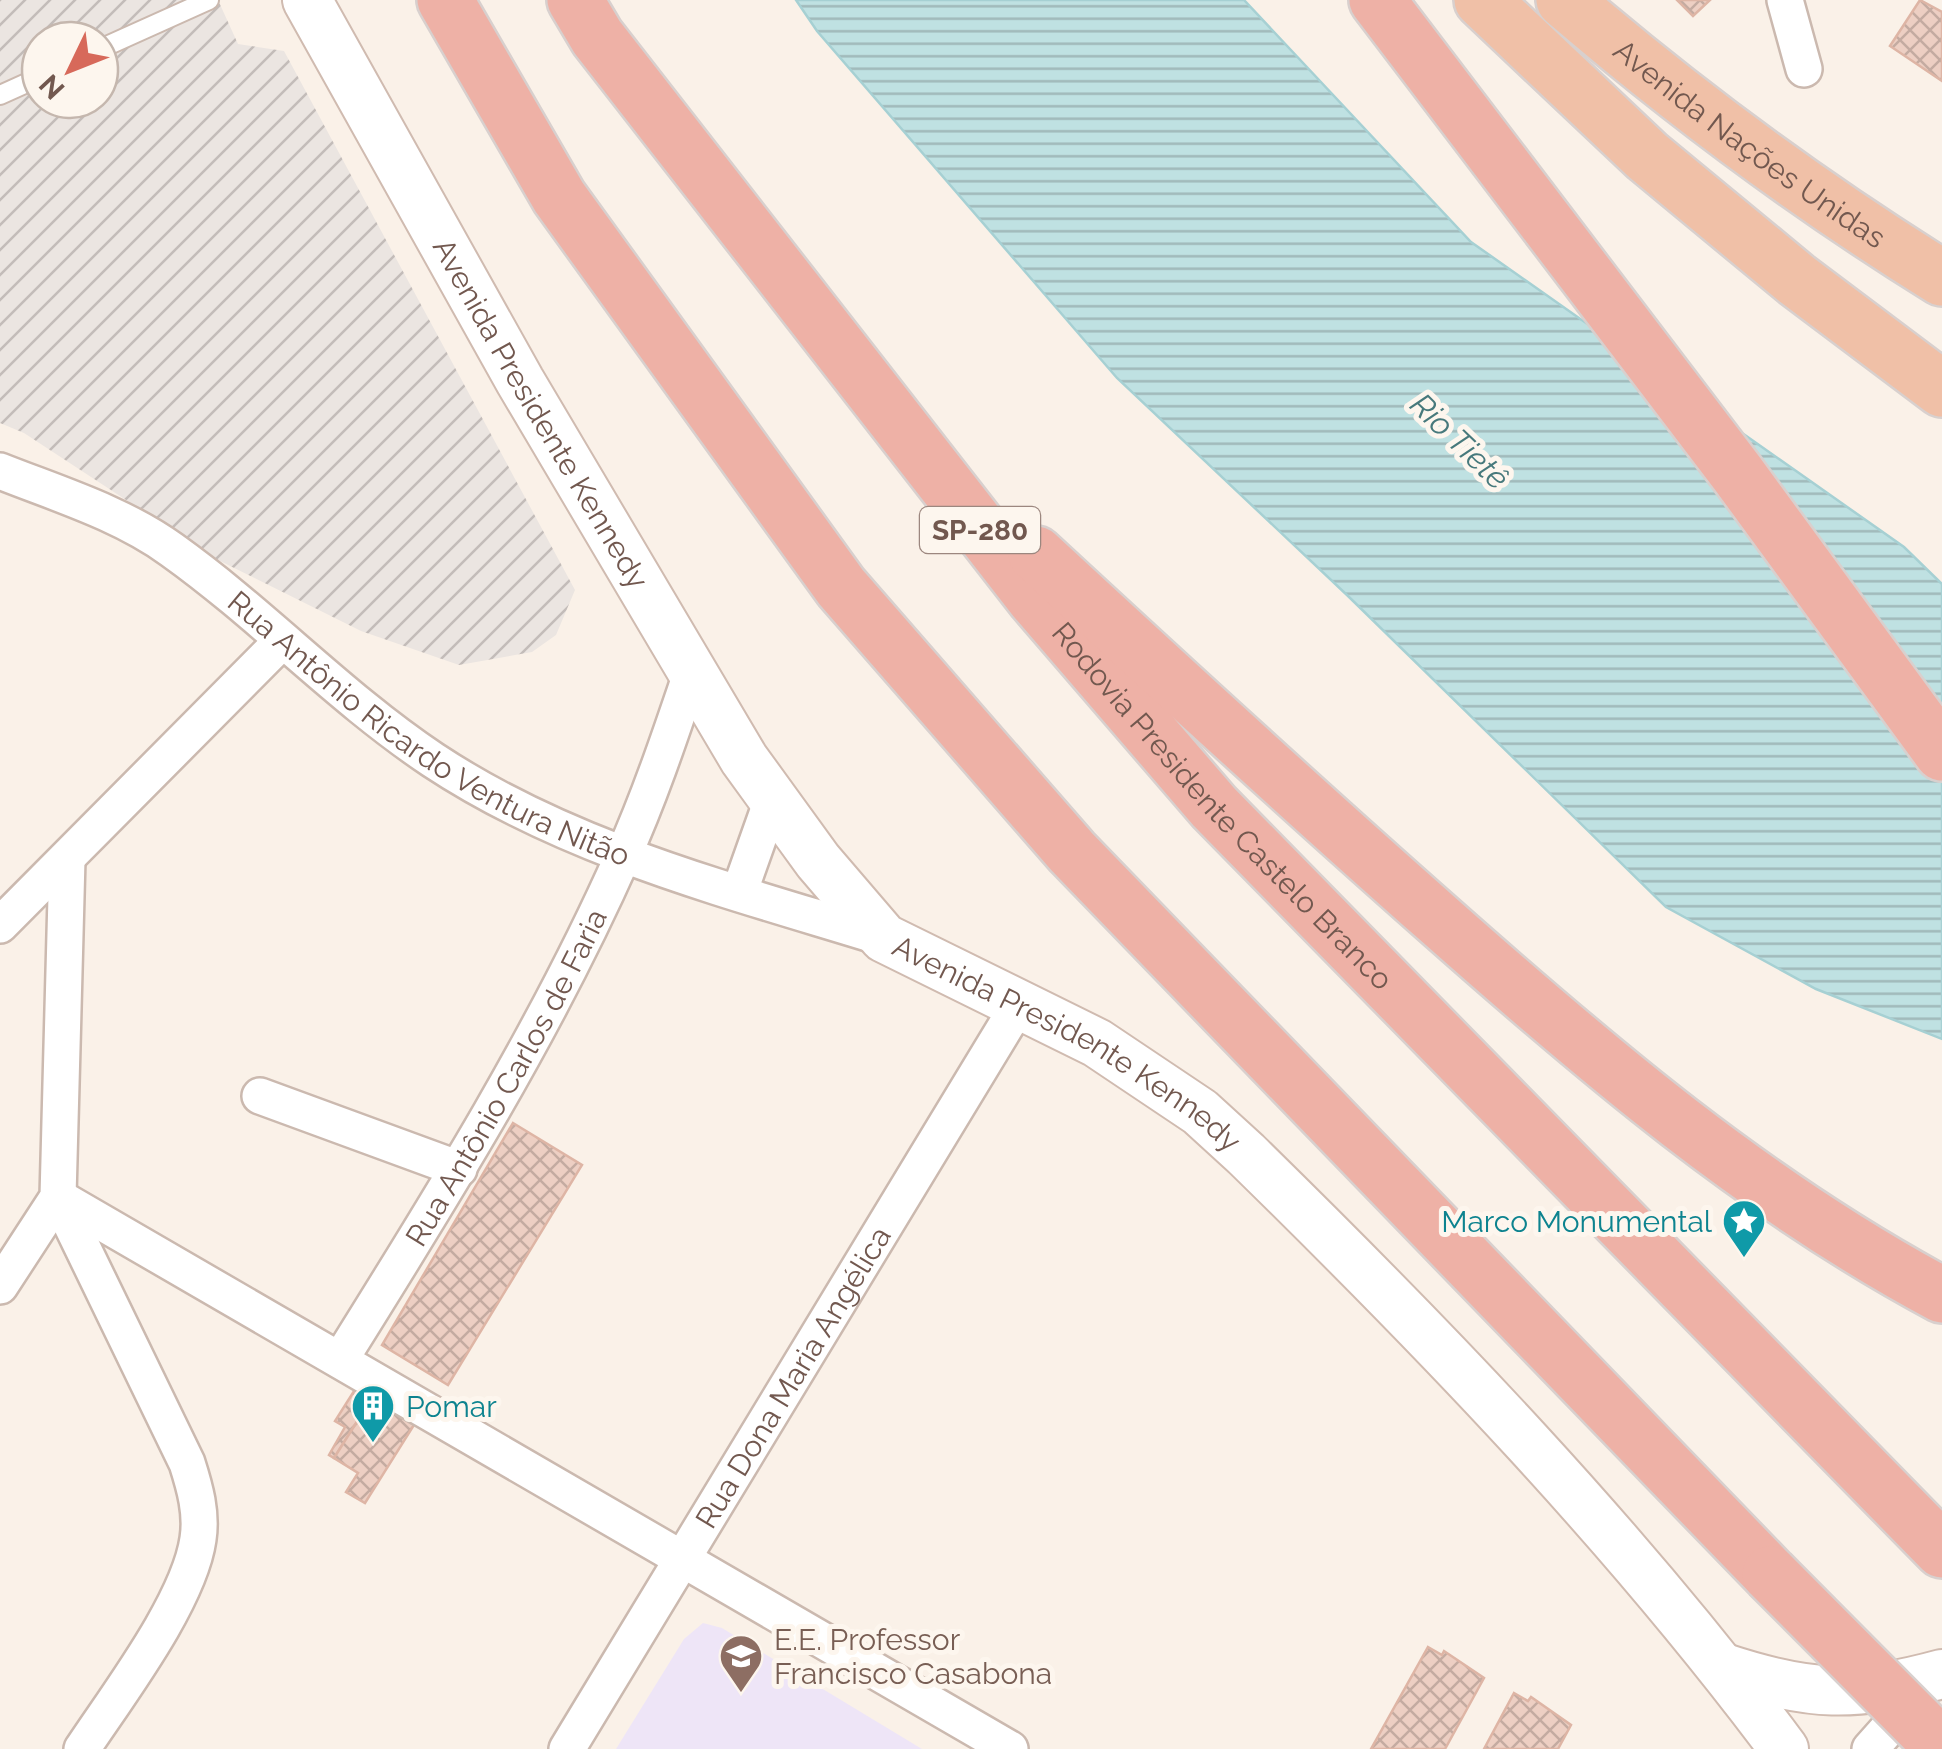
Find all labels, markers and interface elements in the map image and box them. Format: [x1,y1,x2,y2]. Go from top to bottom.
north arrow [20,20,120,120]
street label: Avenida Nações Unidas [1607,32,1892,255]
text: N [33,68,71,106]
street label: Avenida Presidente Kennedy [426,232,656,595]
water label: Rio Tietê [1403,385,1517,497]
road number: SP-280 [920,507,1040,553]
street label: Rua Antônio Ricardo Ventura Nitão [221,584,635,873]
street label: Rodovia Presidente Castelo Branco [1045,615,1400,997]
street label: Rua Antônio Carlos de Faria [398,903,614,1252]
street label: Avenida Presidente Kennedy [887,928,1248,1158]
place icon: Marco Monumental [1721,1198,1767,1259]
place label: Marco Monumental [1441,1204,1713,1239]
street label: Rua Dona Maria Angélica [688,1220,898,1534]
building icon: Pomar [350,1383,396,1444]
place label: Pomar [406,1389,497,1424]
place label: E.E. Professor Francisco Casabona [774,1622,1052,1691]
school or university icon: E.E. Professor Francisco Casabona [718,1633,764,1694]

